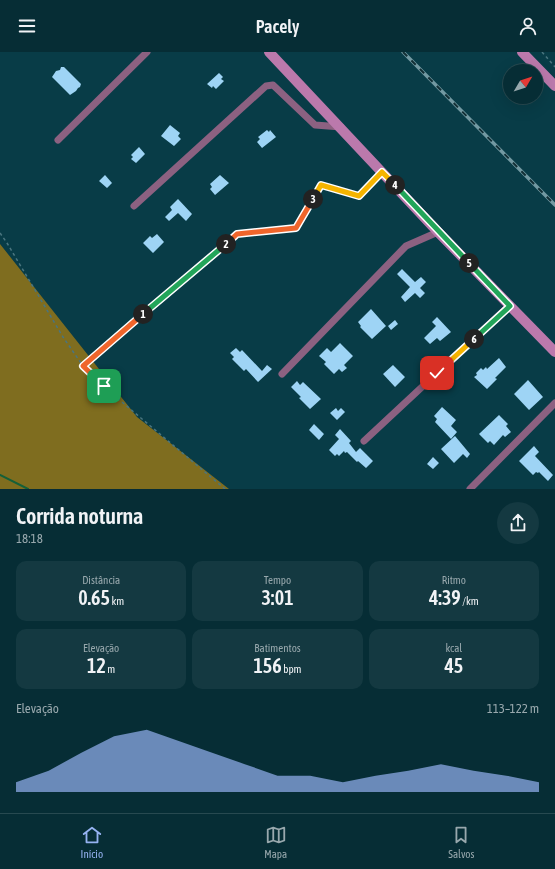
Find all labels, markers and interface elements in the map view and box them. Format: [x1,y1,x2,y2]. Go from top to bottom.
icon: menu [16,15,38,37]
icon: person [517,15,539,37]
text: Pacely [256,16,299,37]
north arrow [503,64,543,104]
map controls [503,64,543,104]
pin: 4 [385,175,405,195]
text: 4 [392,179,398,191]
pin: 3 [303,189,323,209]
text: 3 [310,193,316,205]
pin: 2 [216,234,236,254]
text: 2 [223,238,229,250]
pin: 5 [459,253,479,273]
text: 5 [466,257,472,269]
pin: 1 [133,304,153,324]
text: 1 [140,308,146,320]
pin: 6 [464,329,484,349]
text: 6 [471,333,477,345]
pin [420,356,454,390]
icon: check [426,362,448,384]
pin [87,369,121,403]
icon: arrive [93,375,115,397]
button: share [497,502,539,544]
text: Corrida noturna [16,503,143,529]
text: 18:18 [16,531,43,546]
text: Distância [82,574,120,586]
text: Tempo [264,574,291,586]
text: Ritmo [442,574,466,586]
text: 0.65 [78,586,110,609]
text: 3:01 [261,586,294,609]
text: 4:39 [429,586,461,609]
text: km [110,595,124,607]
text: /km [461,595,479,607]
text: Elevação [83,642,119,654]
text: Batimentos [254,642,301,654]
text: kcal [445,642,462,654]
text: 12 [87,654,106,677]
text: 156 [253,654,282,677]
text: 45 [444,654,463,677]
text: m [106,663,115,675]
text: bpm [282,663,302,675]
text: Elevação [16,701,59,716]
text: 113–122 m [487,701,539,716]
tab: Início [81,824,103,860]
tab: Mapa [264,824,287,860]
tab: Salvos [448,824,474,860]

